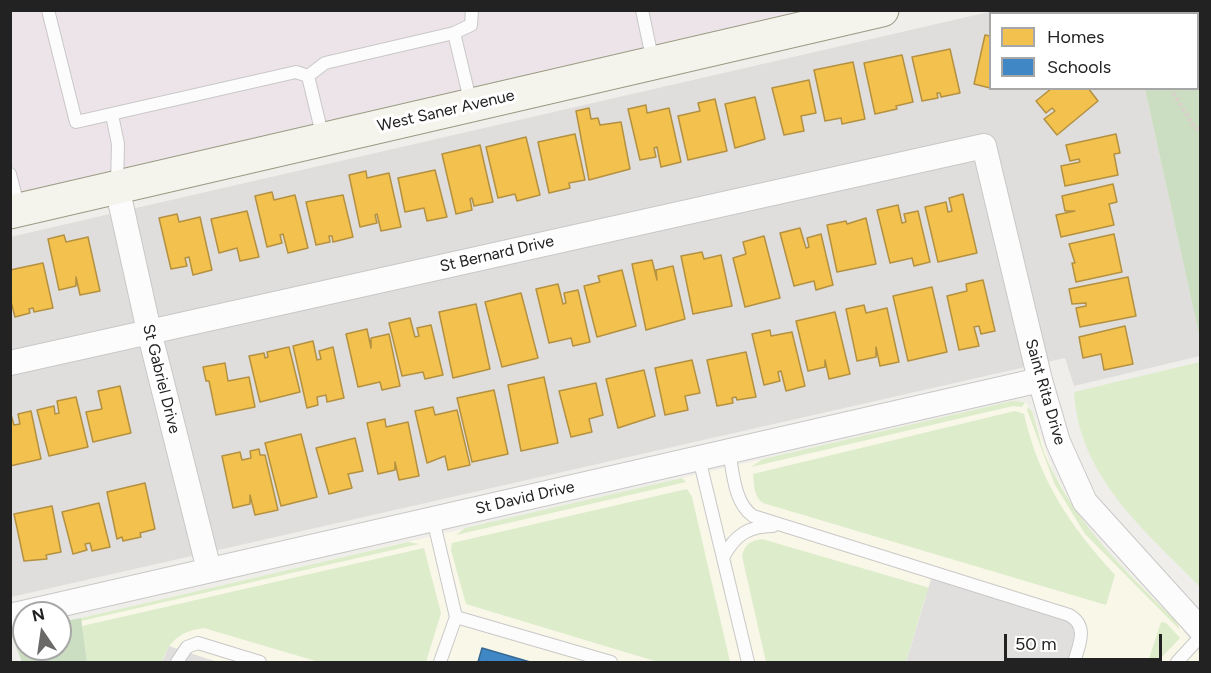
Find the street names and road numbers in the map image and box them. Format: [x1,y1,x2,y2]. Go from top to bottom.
street label: West Saner Avenue [376,86,516,136]
street label: St Bernard Drive [438,232,556,276]
street label: St Gabriel Drive [138,322,184,436]
street label: Saint Rita Drive [1021,337,1069,447]
street label: St David Drive [474,477,576,519]

